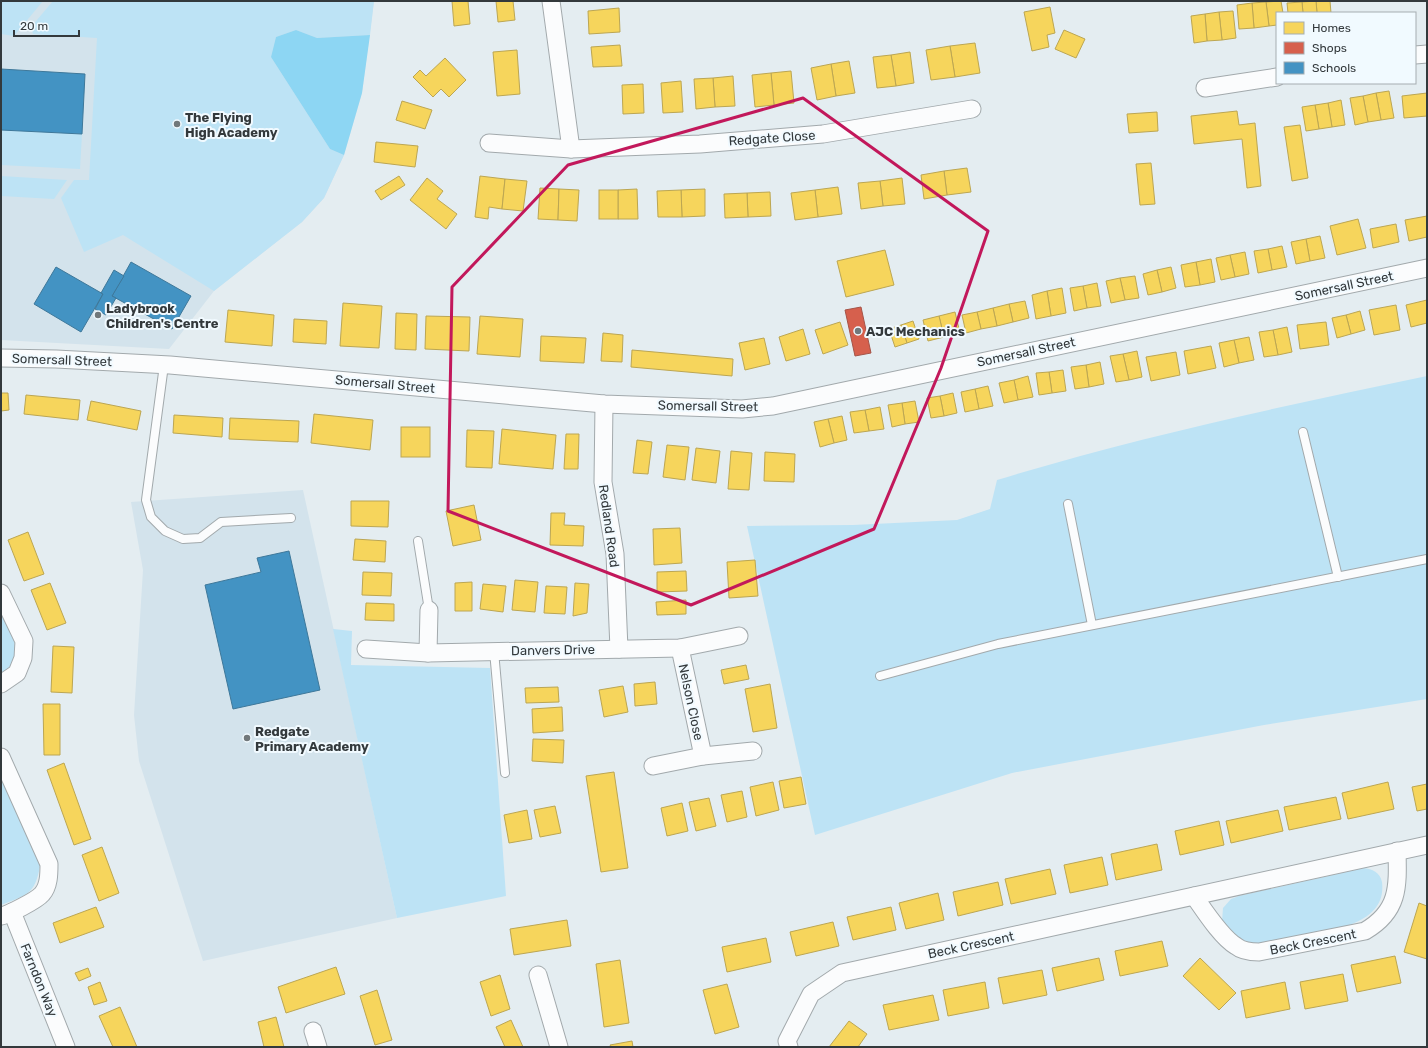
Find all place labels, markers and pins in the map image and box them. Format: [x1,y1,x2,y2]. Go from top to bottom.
place label: The Flying High Academy [185,110,278,140]
marker: The Flying High Academy [172,119,182,129]
place label: Ladybrook Children's Centre [106,301,219,331]
marker: Ladybrook Children's Centre [93,310,103,320]
place label: AJC Mechanics [866,324,965,339]
marker: AJC Mechanics [853,326,863,336]
place label: Redgate Primary Academy [255,724,369,754]
marker: Redgate Primary Academy [242,733,252,743]

